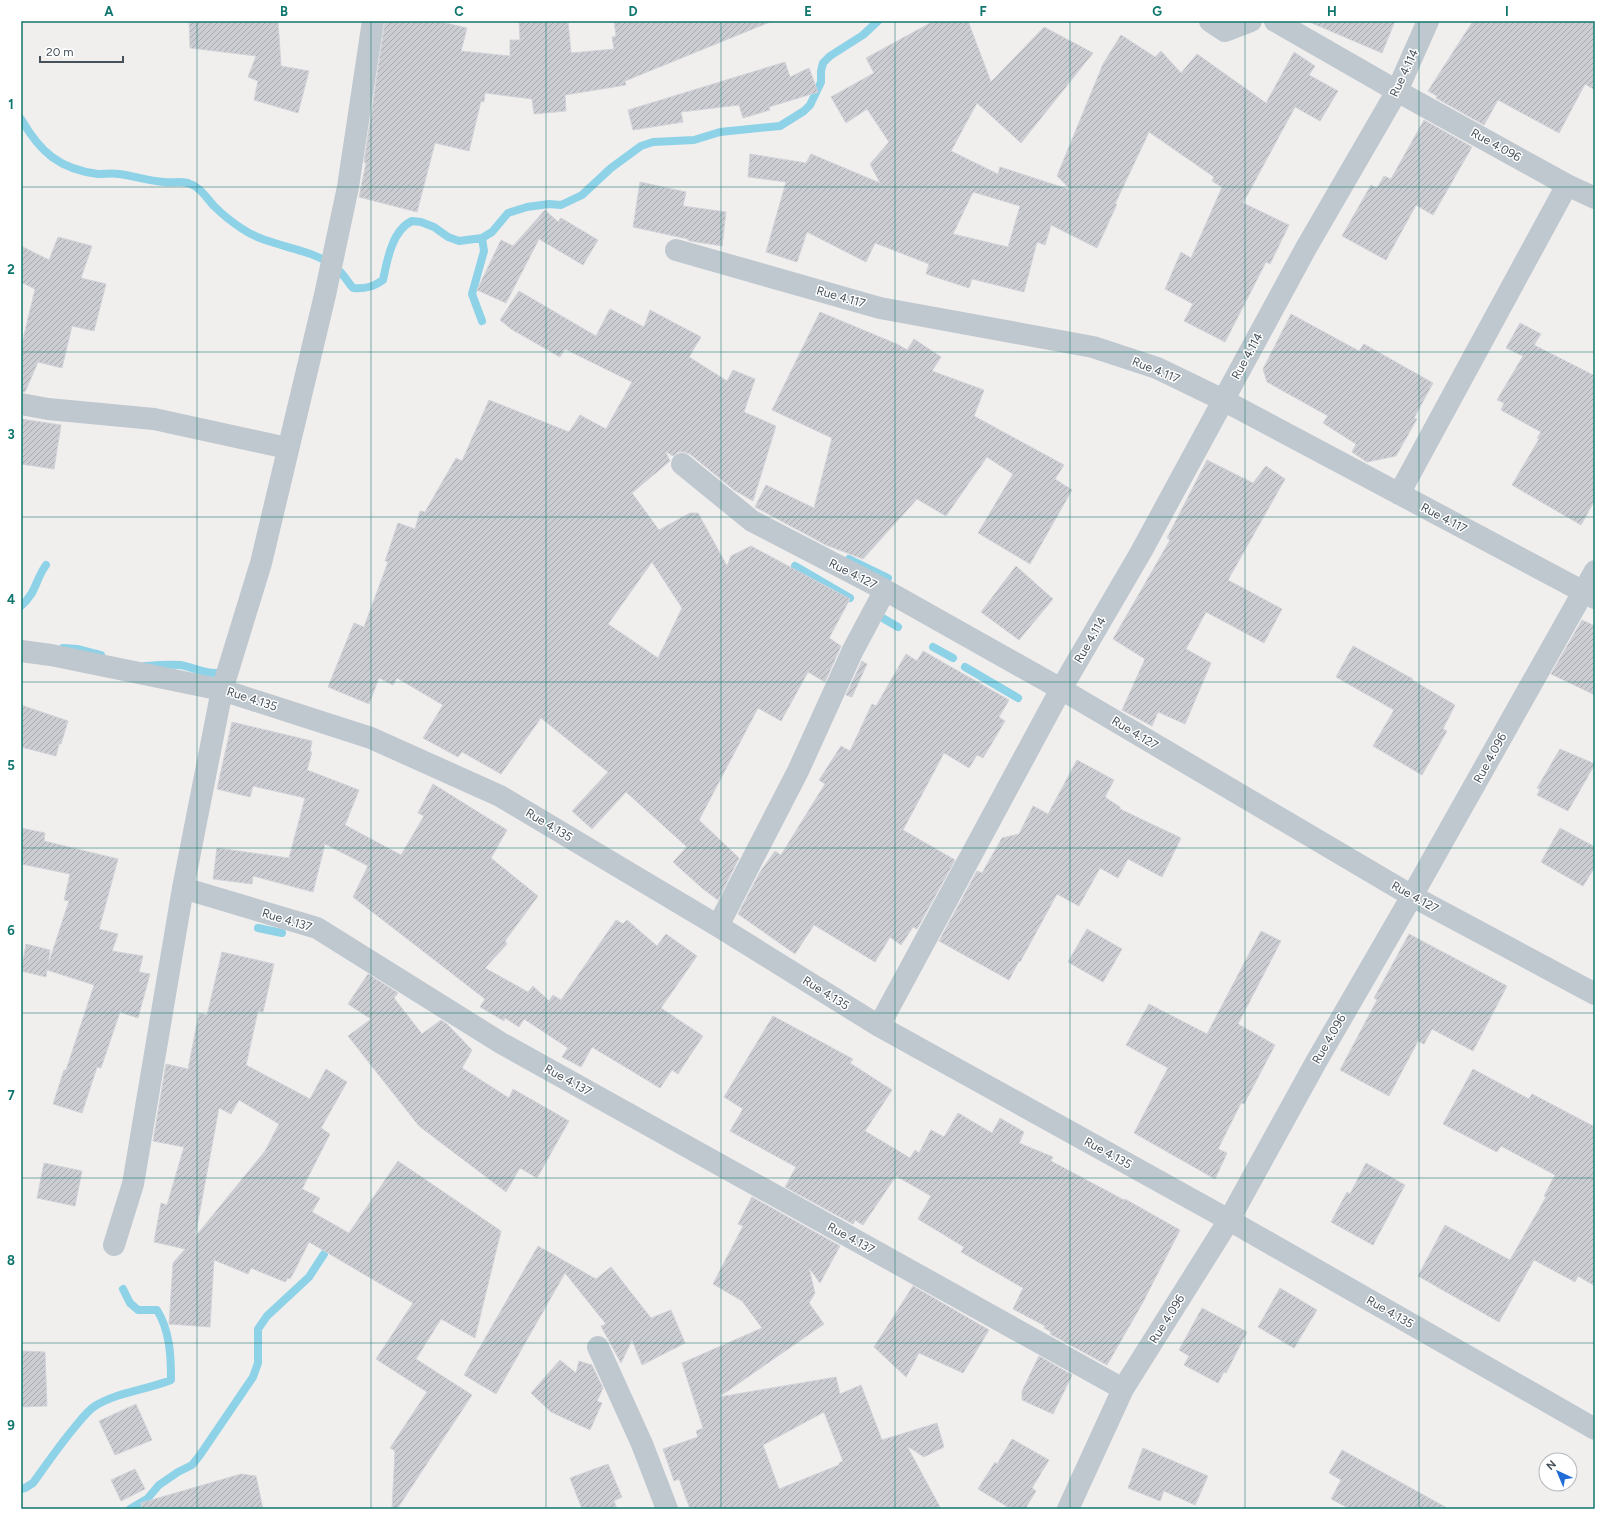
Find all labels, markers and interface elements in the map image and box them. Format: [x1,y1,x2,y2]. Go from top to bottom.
text: A [104,4,114,19]
text: B [280,4,288,19]
text: C [454,4,464,19]
text: D [628,4,638,19]
text: E [804,4,812,19]
text: F [979,4,987,19]
text: G [1152,4,1162,19]
text: H [1327,4,1337,19]
text: I [1505,4,1509,19]
scale bar [40,38,123,64]
text: 20 m [46,45,74,59]
street label: Rue 4.114 [1387,46,1421,99]
text: 1 [8,97,14,112]
street label: Rue 4.096 [1469,126,1524,165]
text: 2 [7,262,15,277]
street label: Rue 4.117 [815,283,868,311]
street label: Rue 4.114 [1229,330,1266,382]
street label: Rue 4.117 [1130,354,1182,386]
text: 3 [7,427,15,442]
street label: Rue 4.117 [1419,500,1470,536]
street label: Rue 4.127 [827,556,880,592]
text: 4 [7,592,15,607]
street label: Rue 4.114 [1071,614,1109,666]
street label: Rue 4.135 [225,684,279,714]
street label: Rue 4.127 [1109,714,1161,753]
street label: Rue 4.096 [1471,730,1510,785]
text: 5 [7,758,15,773]
street label: Rue 4.135 [523,806,575,844]
street label: Rue 4.127 [1389,878,1442,916]
street label: Rue 4.137 [260,906,314,934]
text: 6 [7,923,15,938]
street label: Rue 4.135 [800,973,852,1013]
street label: Rue 4.096 [1309,1012,1349,1066]
street label: Rue 4.137 [542,1061,594,1099]
text: 7 [7,1088,15,1103]
street label: Rue 4.135 [1082,1134,1134,1172]
street label: Rue 4.137 [825,1219,877,1257]
text: 8 [7,1253,15,1268]
street label: Rue 4.096 [1147,1292,1188,1346]
street label: Rue 4.135 [1364,1293,1416,1331]
text: 9 [7,1418,15,1433]
north arrow [1538,1452,1578,1492]
text: N [1544,1458,1559,1473]

